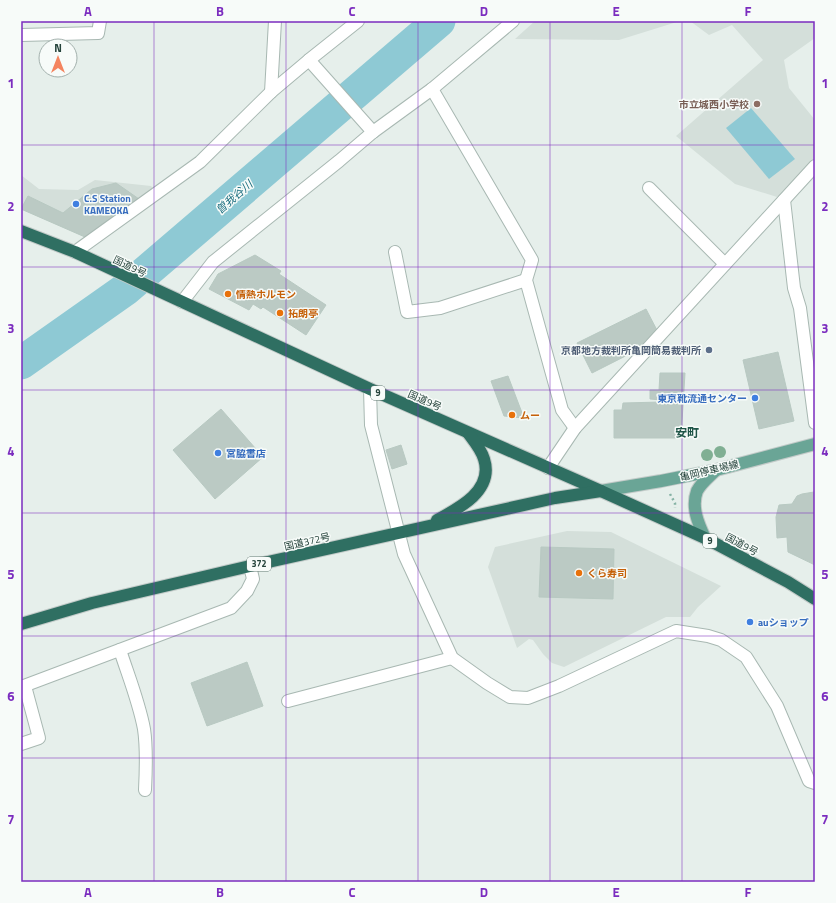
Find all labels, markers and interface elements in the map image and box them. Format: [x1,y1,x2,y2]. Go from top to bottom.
text: A [84,1,92,21]
text: B [216,1,224,21]
text: C [348,1,356,21]
text: D [480,1,488,21]
text: E [612,1,620,21]
text: F [745,1,752,21]
north arrow [38,38,78,78]
text: N [54,40,62,56]
text: 1 [7,73,15,93]
text: 1 [821,73,829,93]
place label: 市立城西小学校 [679,97,749,112]
marker: 市立城西小学校 [752,99,762,109]
water label: 曽我谷川 [212,176,257,217]
place label: C.S Station KAMEOKA [84,191,131,218]
text: 2 [7,196,15,216]
text: 2 [821,196,829,216]
marker: C.S Station KAMEOKA [71,199,81,209]
street label: 国道9号 [110,252,149,281]
place label: 情熱ホルモン [235,287,296,302]
marker: 情熱ホルモン [223,289,233,299]
place label: 拓朗亭 [288,306,318,321]
marker: 拓朗亭 [275,308,285,318]
text: 3 [7,318,15,338]
text: 3 [821,318,829,338]
place label: 京都地方裁判所亀岡簡易裁判所 [561,343,701,358]
marker: 京都地方裁判所亀岡簡易裁判所 [704,345,714,355]
road number: 9 [371,386,385,400]
street label: 国道9号 [405,386,444,415]
place label: 東京靴流通センター [657,391,747,406]
marker: 東京靴流通センター [750,393,760,403]
place label: ムー [520,408,540,423]
marker: ムー [507,410,517,420]
district label: 安町 [675,423,699,442]
text: 4 [7,441,15,461]
text: 4 [821,441,829,461]
place label: 宮脇書店 [226,446,266,461]
marker: 宮脇書店 [213,448,223,458]
street label: 亀岡停車場線 [678,456,740,485]
street label: 国道372号 [283,529,332,554]
street label: 国道9号 [723,529,761,559]
road number: 9 [703,534,717,548]
road number: 372 [247,557,271,571]
text: 5 [7,564,15,584]
text: 5 [821,564,829,584]
place label: くら寿司 [587,566,627,581]
marker: くら寿司 [574,568,584,578]
place label: auショップ [758,615,809,630]
marker: auショップ [745,617,755,627]
text: 6 [7,686,15,706]
text: 6 [821,686,829,706]
text: 7 [7,809,15,829]
text: 7 [821,809,829,829]
text: A [84,882,92,902]
text: B [216,882,224,902]
text: C [348,882,356,902]
text: D [480,882,488,902]
text: E [612,882,620,902]
text: F [745,882,752,902]

